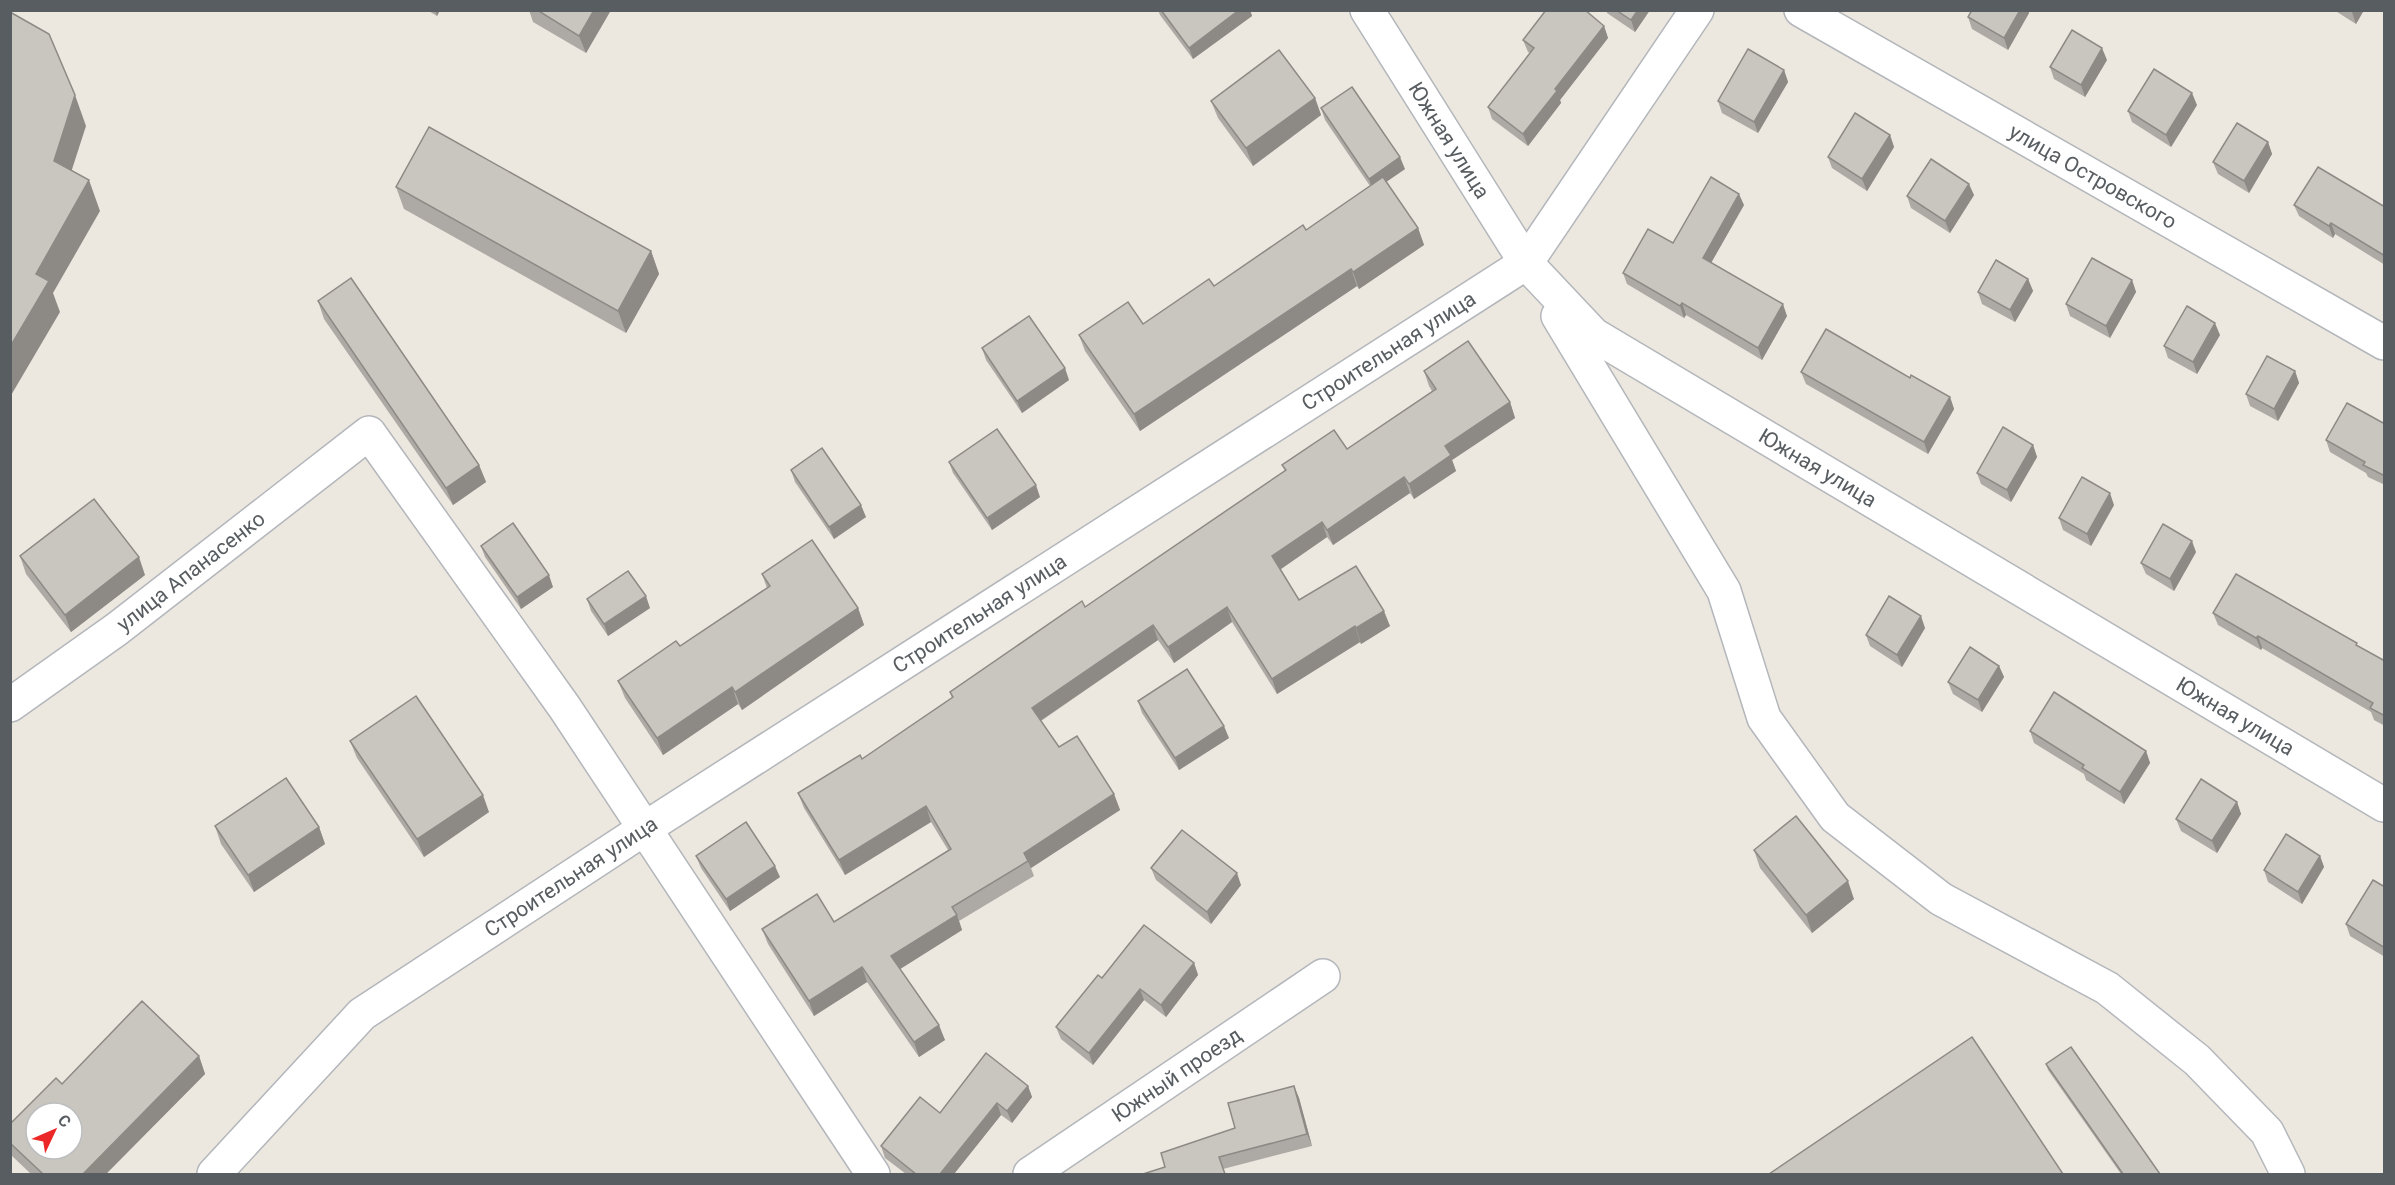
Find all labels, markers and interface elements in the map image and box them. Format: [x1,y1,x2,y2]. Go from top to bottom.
street label: Южная улица [1403,78,1494,203]
street label: улица Островского [2005,119,2181,234]
street label: Строительная улица [1297,287,1480,416]
street label: Южная улица [1754,424,1881,512]
street label: улица Апанасенко [112,506,270,637]
street label: Строительная улица [888,549,1071,678]
street label: Южная улица [2172,672,2298,761]
street label: Строительная улица [480,812,662,942]
street label: Южный проезд [1107,1022,1246,1127]
north arrow [24,1101,84,1161]
text: С [54,1111,75,1131]

